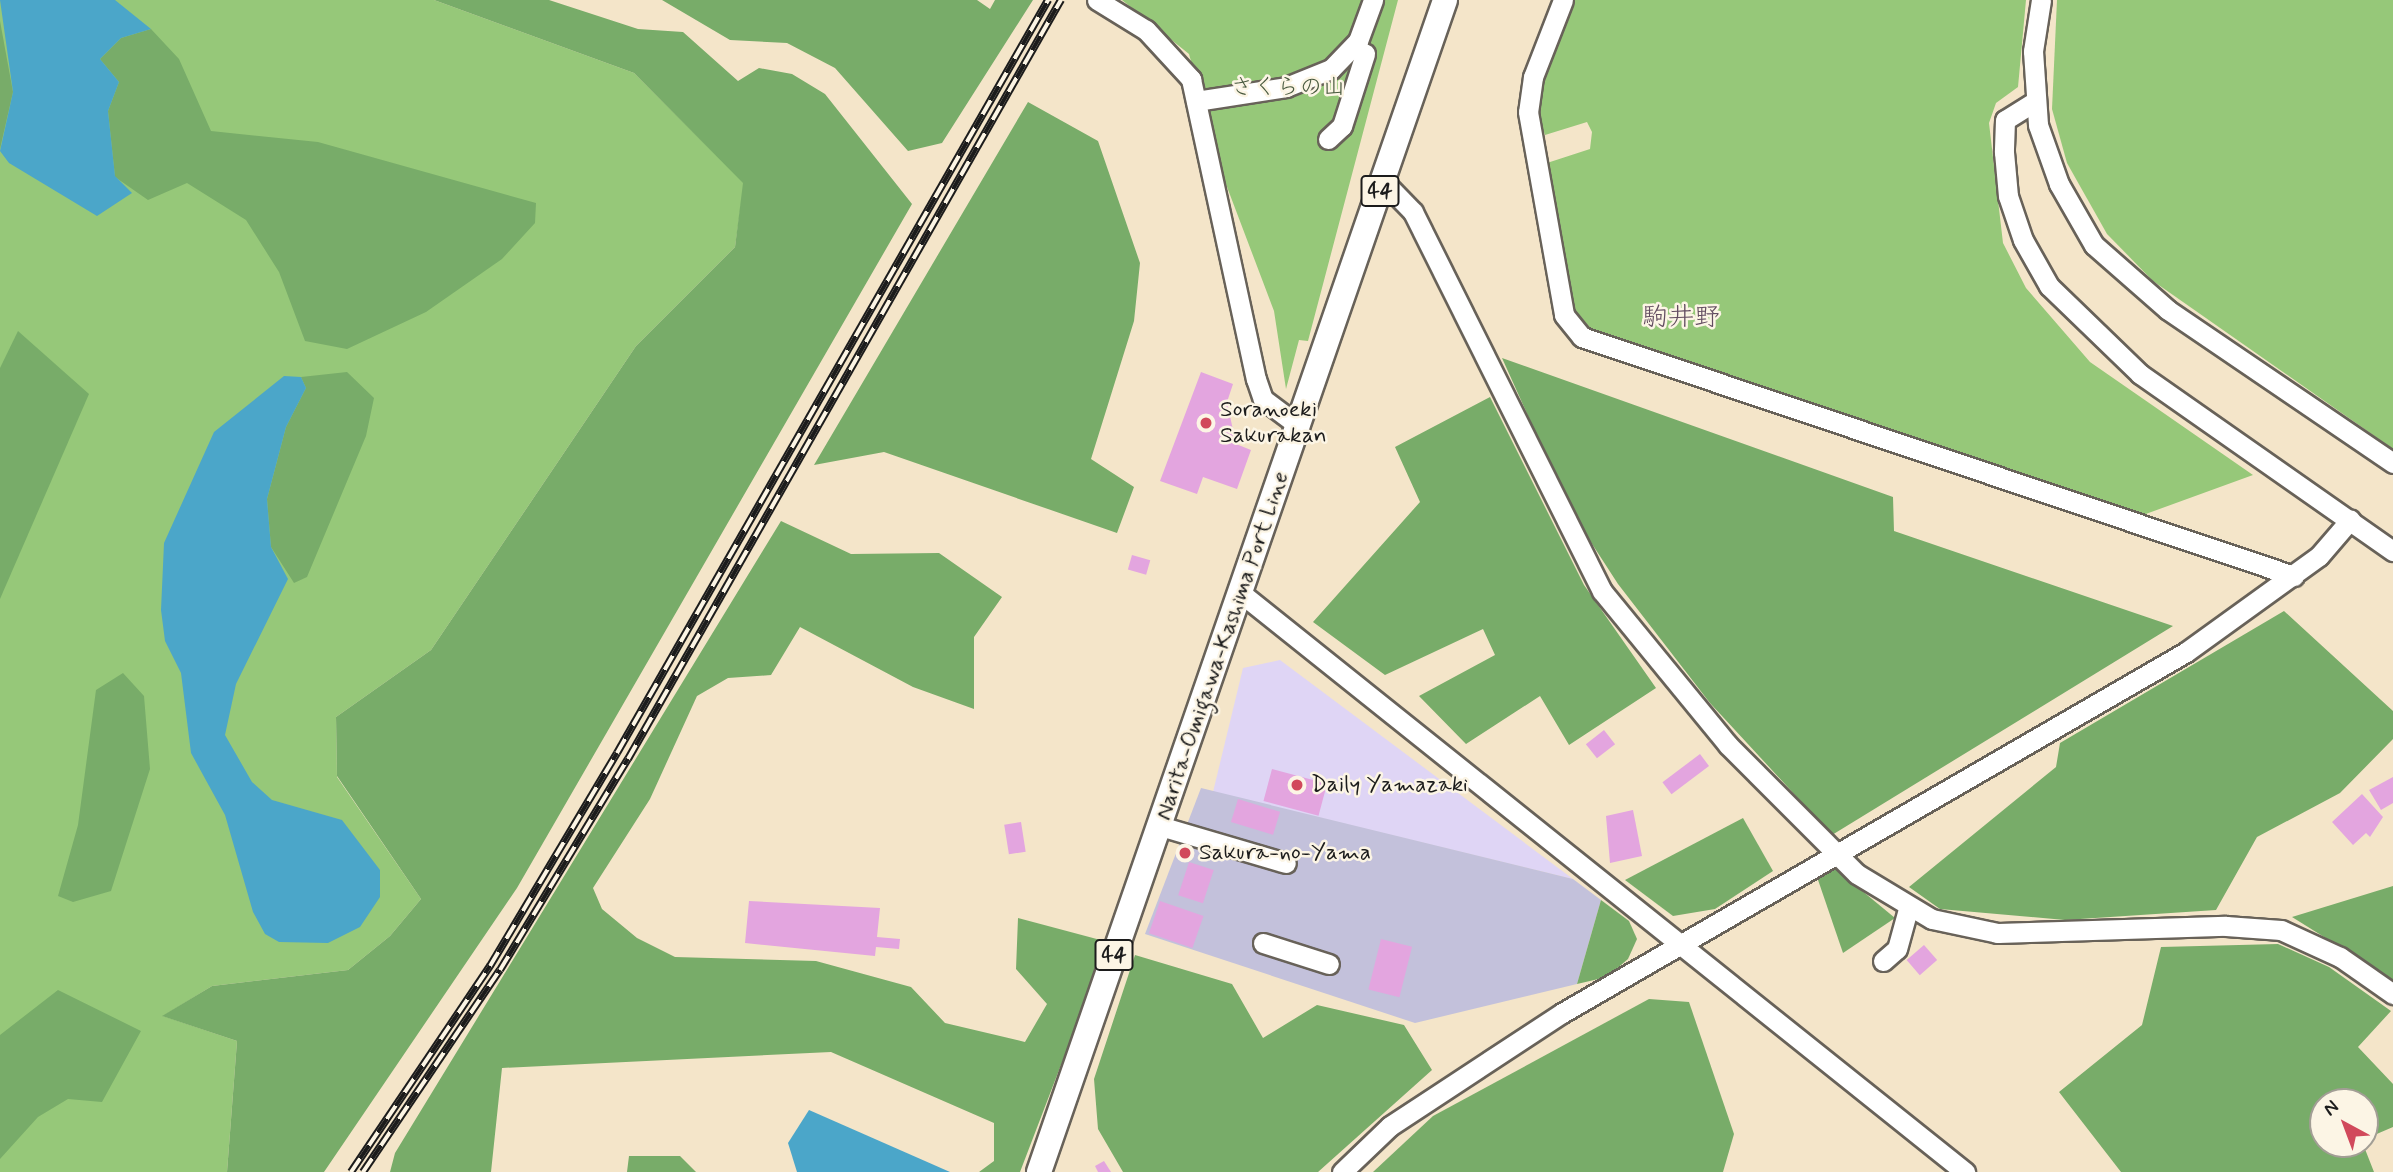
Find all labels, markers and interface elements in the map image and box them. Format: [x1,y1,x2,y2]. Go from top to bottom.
park label: さくらの山 [1231,74,1345,102]
road number: 44 [1359,174,1401,208]
district label: 駒井野 [1642,303,1720,335]
place label: Soranoeki Sakurakan [1220,396,1327,450]
marker: Soranoeki Sakurakan [1198,415,1214,431]
street label: Narita-Omigawa-Kashima Port Line [1152,472,1294,820]
place label: Daily Yamazaki [1311,771,1468,799]
marker: Daily Yamazaki [1289,777,1305,793]
place label: Sakura-no-Yama [1199,839,1371,867]
marker: Sakura-no-Yama [1177,845,1193,861]
road number: 44 [1093,937,1135,972]
north arrow [2309,1088,2379,1158]
text: N [2318,1095,2344,1122]

